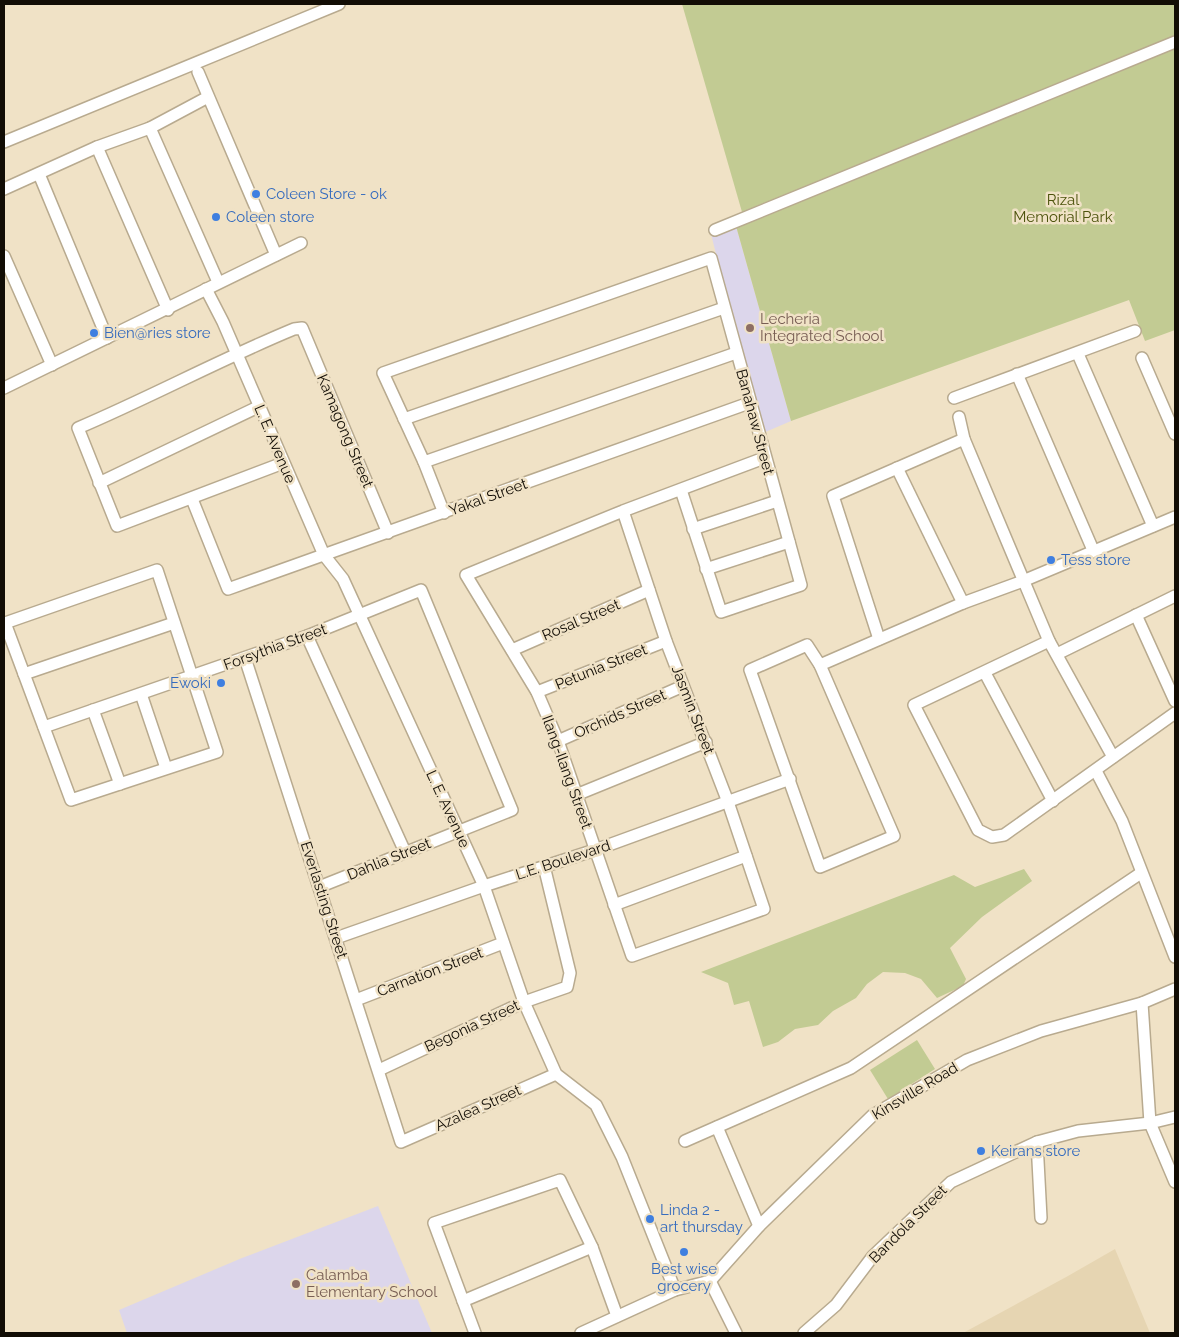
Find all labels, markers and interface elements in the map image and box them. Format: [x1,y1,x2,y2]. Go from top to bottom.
place label: Coleen Store - ok [266,185,387,203]
marker: Coleen Store - ok [250,188,262,200]
park label: Rizal Memorial Park [1013,191,1113,226]
place label: Coleen store [226,208,315,226]
marker: Coleen store [210,211,222,223]
place label: Lecheria Integrated School [760,310,884,345]
marker: Lecheria Integrated School [744,322,756,334]
place label: Bien@ries store [104,324,211,342]
marker: Bien@ries store [88,327,100,339]
street label: Banahaw Street [732,367,778,477]
street label: Kamagong Street [313,372,377,490]
street label: L. E. Avenue [250,402,300,486]
street label: Yakal Street [447,475,529,519]
place label: Tess store [1061,551,1131,569]
marker: Tess store [1045,554,1057,566]
street label: Rosal Street [539,596,623,644]
street label: Forsythia Street [221,620,329,674]
street label: Petunia Street [552,640,650,694]
street label: Jasmin Street [668,663,718,757]
place label: Ewoki [170,674,211,692]
marker: Ewoki [215,677,227,689]
street label: Orchids Street [571,686,669,742]
street label: Ilang-Ilang Street [538,713,596,831]
street label: L. E. Avenue [422,767,474,851]
street label: Dahlia Street [345,834,433,884]
street label: L.E. Boulevard [513,836,613,884]
street label: Everlasting Street [297,839,351,961]
street label: Carnation Street [375,944,485,1000]
street label: Begonia Street [422,996,522,1056]
street label: Kinsville Road [869,1058,961,1124]
street label: Azalea Street [432,1081,524,1135]
place label: Keirans store [991,1142,1081,1160]
marker: Keirans store [975,1145,987,1157]
street label: Bandola Street [865,1181,951,1267]
place label: Linda 2 - art thursday [660,1201,743,1236]
marker: Linda 2 - art thursday [644,1213,656,1225]
marker: Best wise grocery [678,1246,690,1258]
place label: Best wise grocery [651,1260,717,1295]
place label: Calamba Elementary School [306,1266,438,1301]
marker: Calamba Elementary School [290,1278,302,1290]

